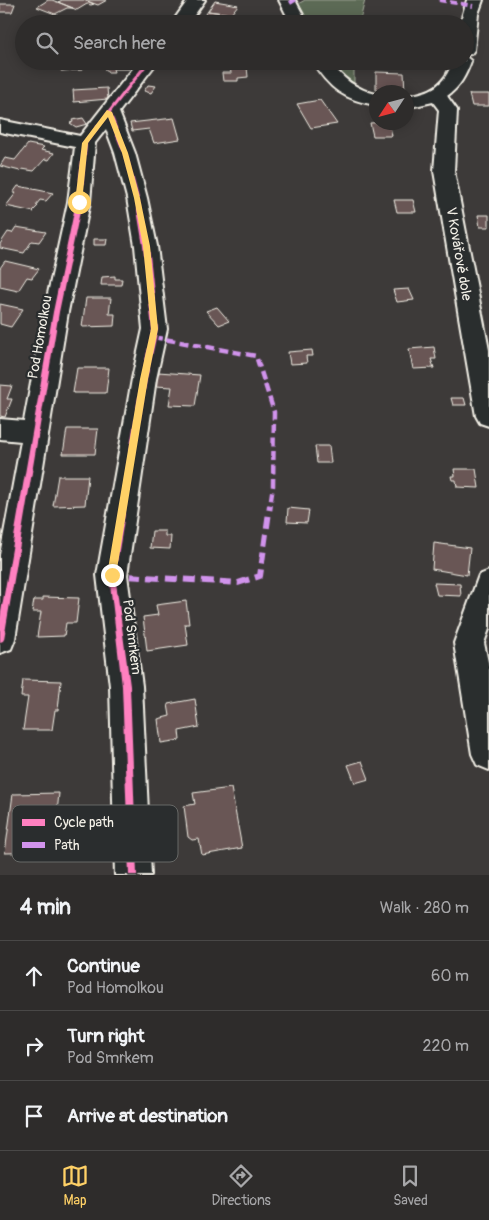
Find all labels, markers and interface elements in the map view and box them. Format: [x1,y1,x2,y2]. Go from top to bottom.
search box [15,15,474,70]
icon: search [33,29,61,57]
text: Search here [73,31,166,55]
north arrow [369,85,414,130]
route start [68,191,91,214]
street label: V Kovářově dole [442,206,476,302]
street label: Pod Homolkou [24,294,56,380]
route end [101,564,124,587]
street label: Pod Smrkem [119,598,145,676]
legend [12,805,178,862]
text: Cycle path [54,814,114,831]
text: Path [54,837,79,854]
text: 4 min [20,894,71,921]
text: Walk · 280 m [380,898,469,918]
text: Continue [67,954,140,978]
icon: ahead [20,962,48,990]
text: 60 m [431,966,469,986]
text: Pod Homolkou [67,978,164,998]
text: Turn right [67,1024,145,1048]
icon: right [20,1032,48,1060]
text: 220 m [423,1036,469,1056]
text: Pod Smrkem [67,1048,154,1068]
icon: arrive [20,1102,48,1130]
text: Arrive at destination [67,1104,228,1128]
tab: Map [61,1162,89,1209]
tab: Directions [211,1162,271,1209]
tab: Saved [393,1162,428,1209]

